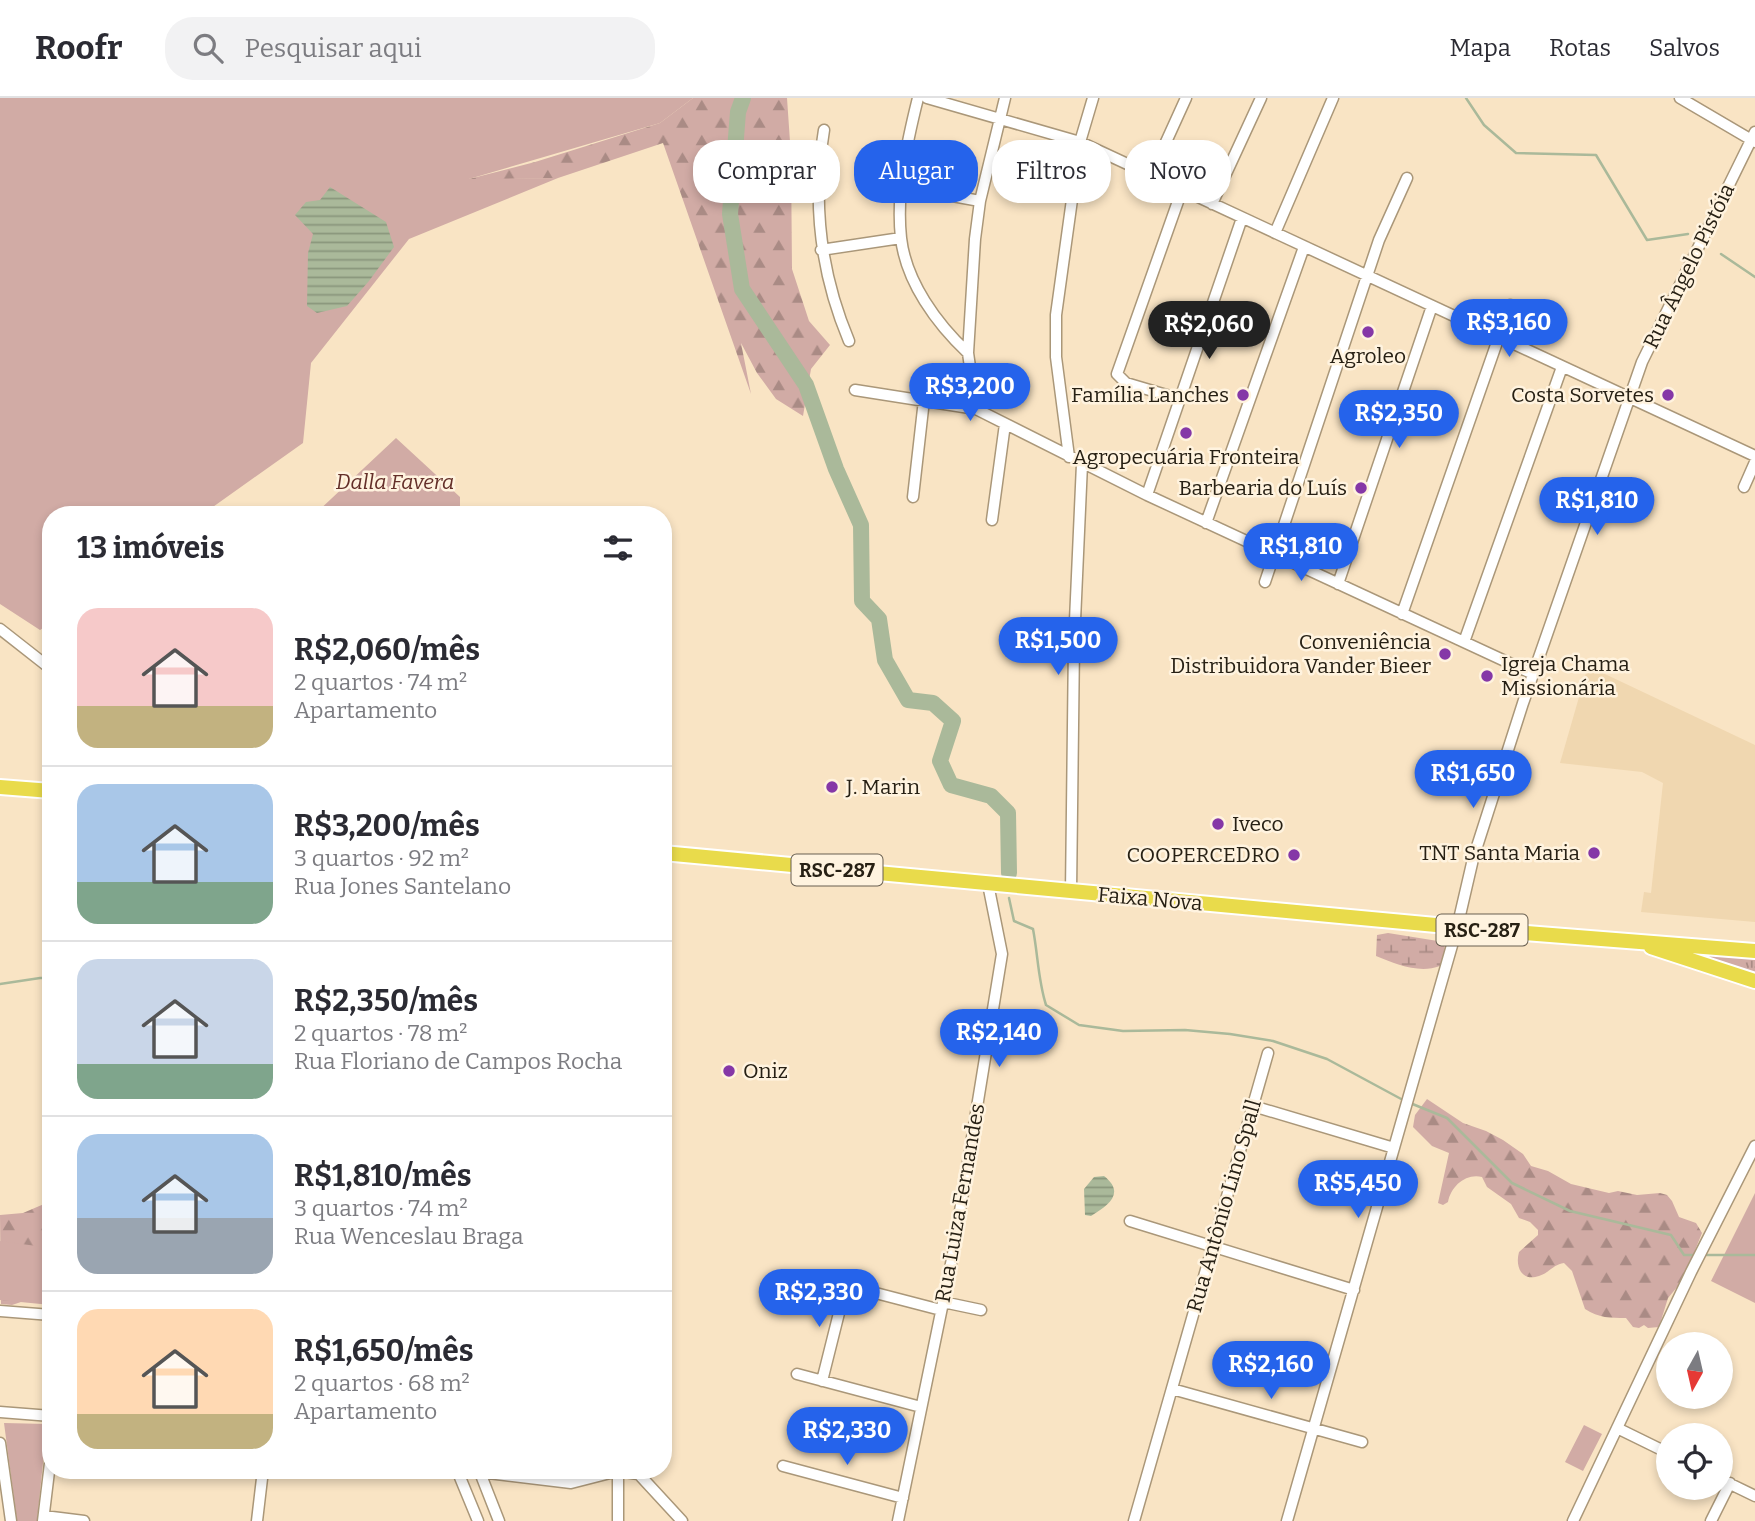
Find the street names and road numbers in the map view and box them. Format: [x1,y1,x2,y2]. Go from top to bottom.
street label: Rua Ângelo Pistóia [1638,179,1741,353]
road number: RSC-287 [792,855,882,886]
street label: Faixa Nova [1096,881,1204,917]
road number: RSC-287 [1436,915,1528,946]
street label: Rua Antônio Lino Spall [1181,1097,1267,1315]
street label: Rua Luiza Fernandes [930,1101,990,1305]

